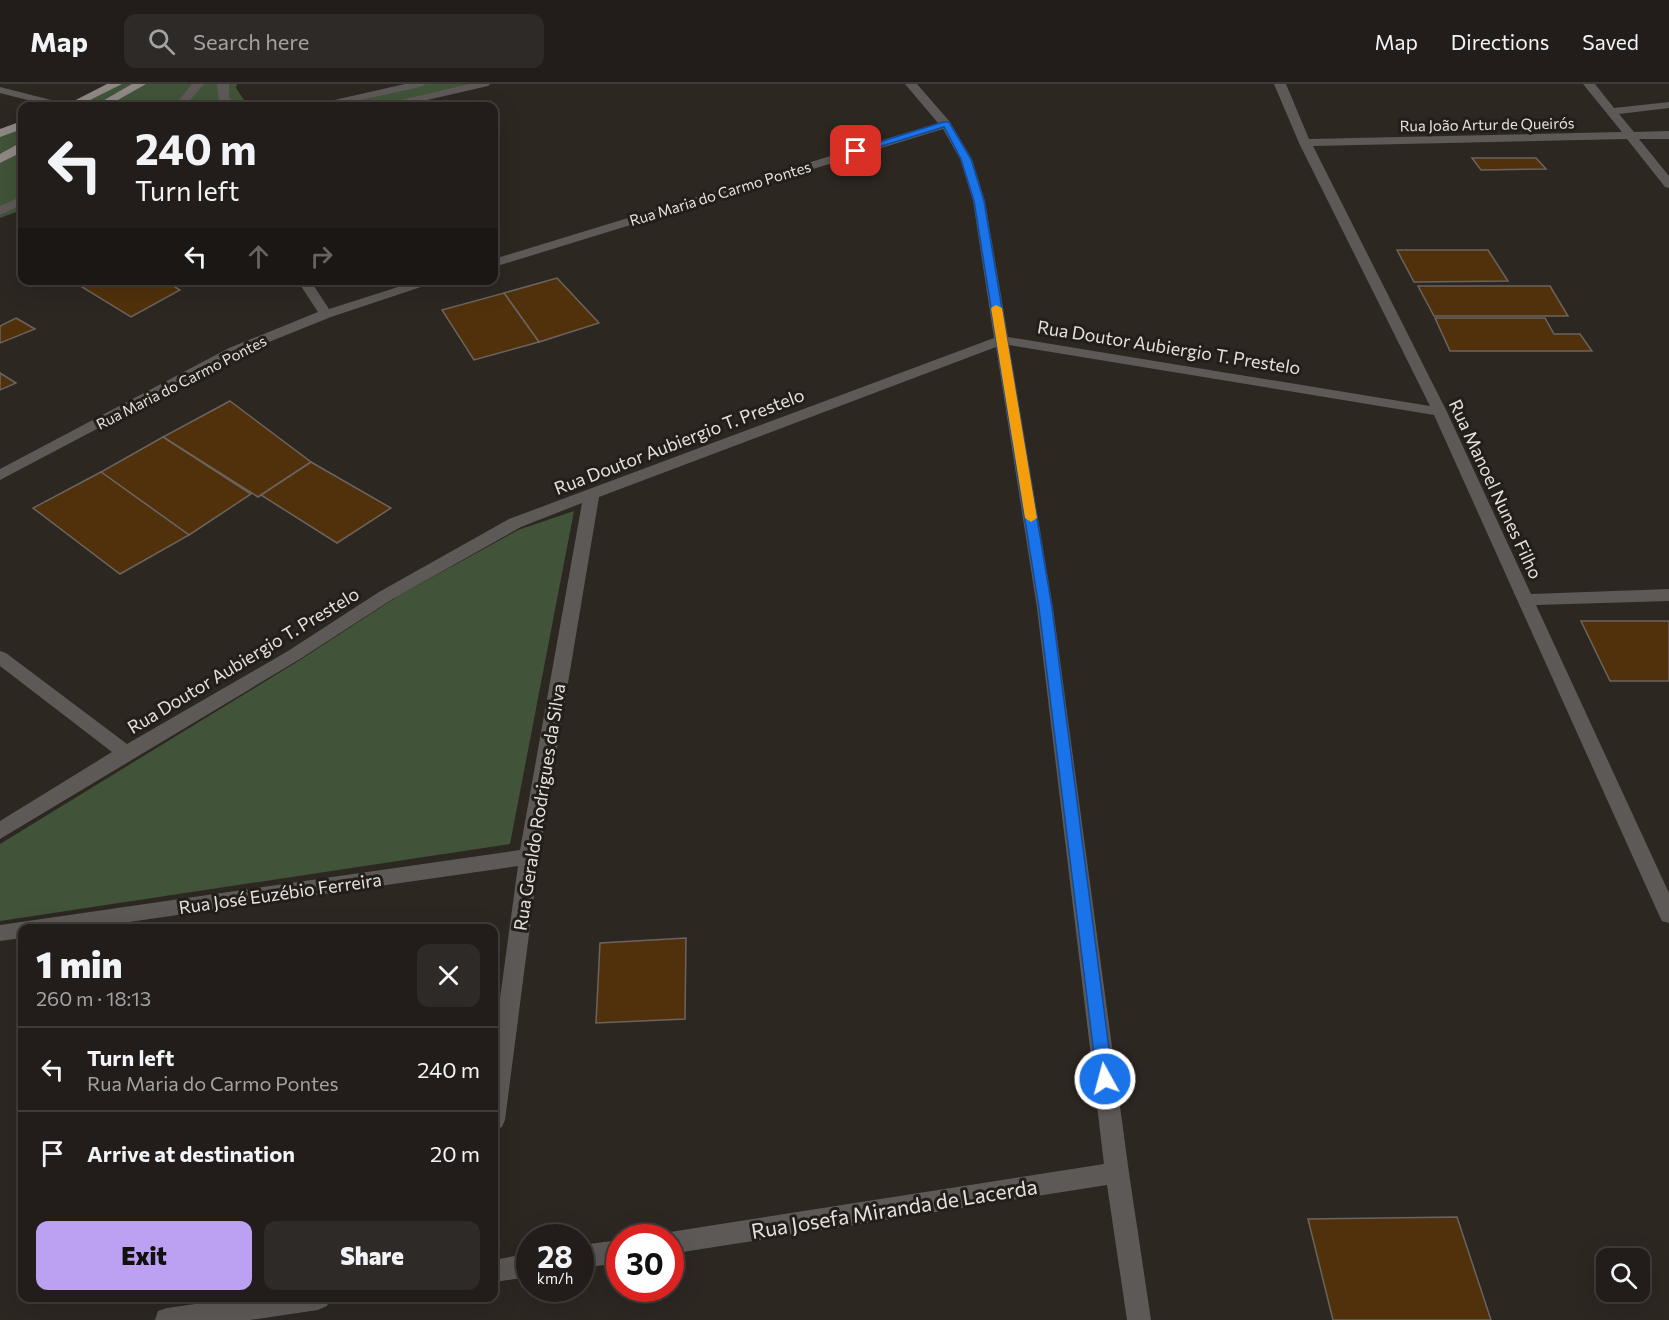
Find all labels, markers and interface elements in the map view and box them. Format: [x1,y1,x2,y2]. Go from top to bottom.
search box [124,14,544,68]
text: Map [30,24,88,58]
icon: search [145,25,178,58]
text: Search here [193,28,309,55]
text: Map [1375,29,1418,54]
text: Directions [1451,29,1549,54]
text: Saved [1582,29,1639,54]
street label: Rua João Artur de Queirós [1399,113,1575,135]
text: 240 m [135,122,257,174]
pin [830,125,881,176]
icon: left [36,126,114,204]
icon: arrive [839,134,872,167]
street label: Rua Maria do Carmo Pontes [627,157,813,229]
text: Turn left [135,174,239,207]
icon: left [179,240,212,273]
icon: ahead [242,240,275,273]
icon: right [305,240,338,273]
street label: Rua Doutor Aubiergio T. Prestelo [1036,315,1302,379]
street label: Rua Maria do Carmo Pontes [93,331,269,433]
street label: Rua Doutor Aubiergio T. Prestelo [551,383,807,499]
street label: Rua Manoel Nunes Filho [1445,396,1547,582]
street label: Rua Doutor Aubiergio T. Prestelo [123,582,363,738]
street label: Rua Geraldo Rodrigues da Silva [509,682,569,932]
street label: Rua José Euzébio Ferreira [177,868,383,918]
text: 1 min [36,941,122,985]
button: close [417,944,480,1007]
text: 260 m · 18:13 [36,986,151,1010]
text: Turn left [87,1044,174,1071]
position arrow [1073,1047,1137,1111]
icon: left [36,1053,69,1086]
text: 240 m [417,1056,480,1083]
text: Rua Maria do Carmo Pontes [87,1071,339,1095]
icon: arrive [36,1137,69,1170]
text: Arrive at destination [87,1140,295,1167]
text: 20 m [430,1140,480,1167]
street label: Rua Josefa Miranda de Lacerda [749,1173,1039,1243]
button: Exit [36,1221,252,1290]
button: Share [264,1221,480,1290]
speed limit sign: 30 [606,1224,684,1302]
text: 28 [537,1237,573,1274]
map controls [1596,1248,1650,1302]
button: search [1596,1248,1650,1302]
text: km/h [537,1269,573,1287]

